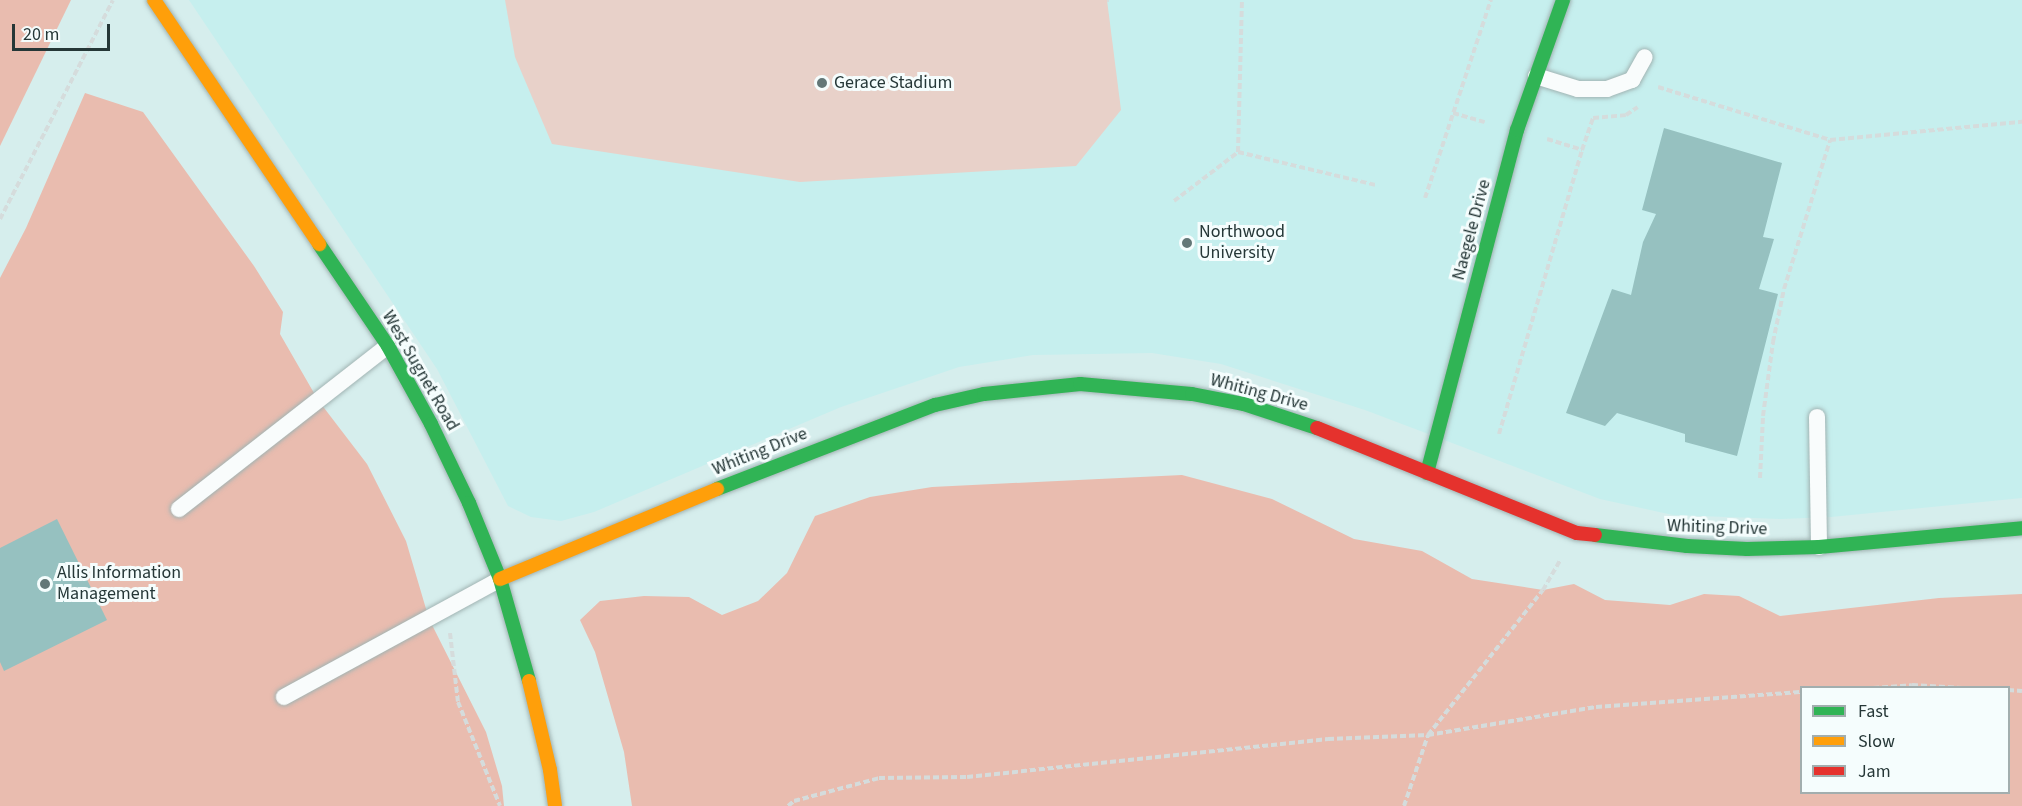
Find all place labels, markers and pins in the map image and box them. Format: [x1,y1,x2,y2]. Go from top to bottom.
place label: Gerace Stadium [834,72,952,94]
marker: Gerace Stadium [815,76,829,90]
place label: Northwood University [1199,222,1285,264]
marker: Northwood University [1180,236,1194,250]
place label: Allis Information Management [57,563,181,606]
marker: Allis Information Management [38,577,52,591]

